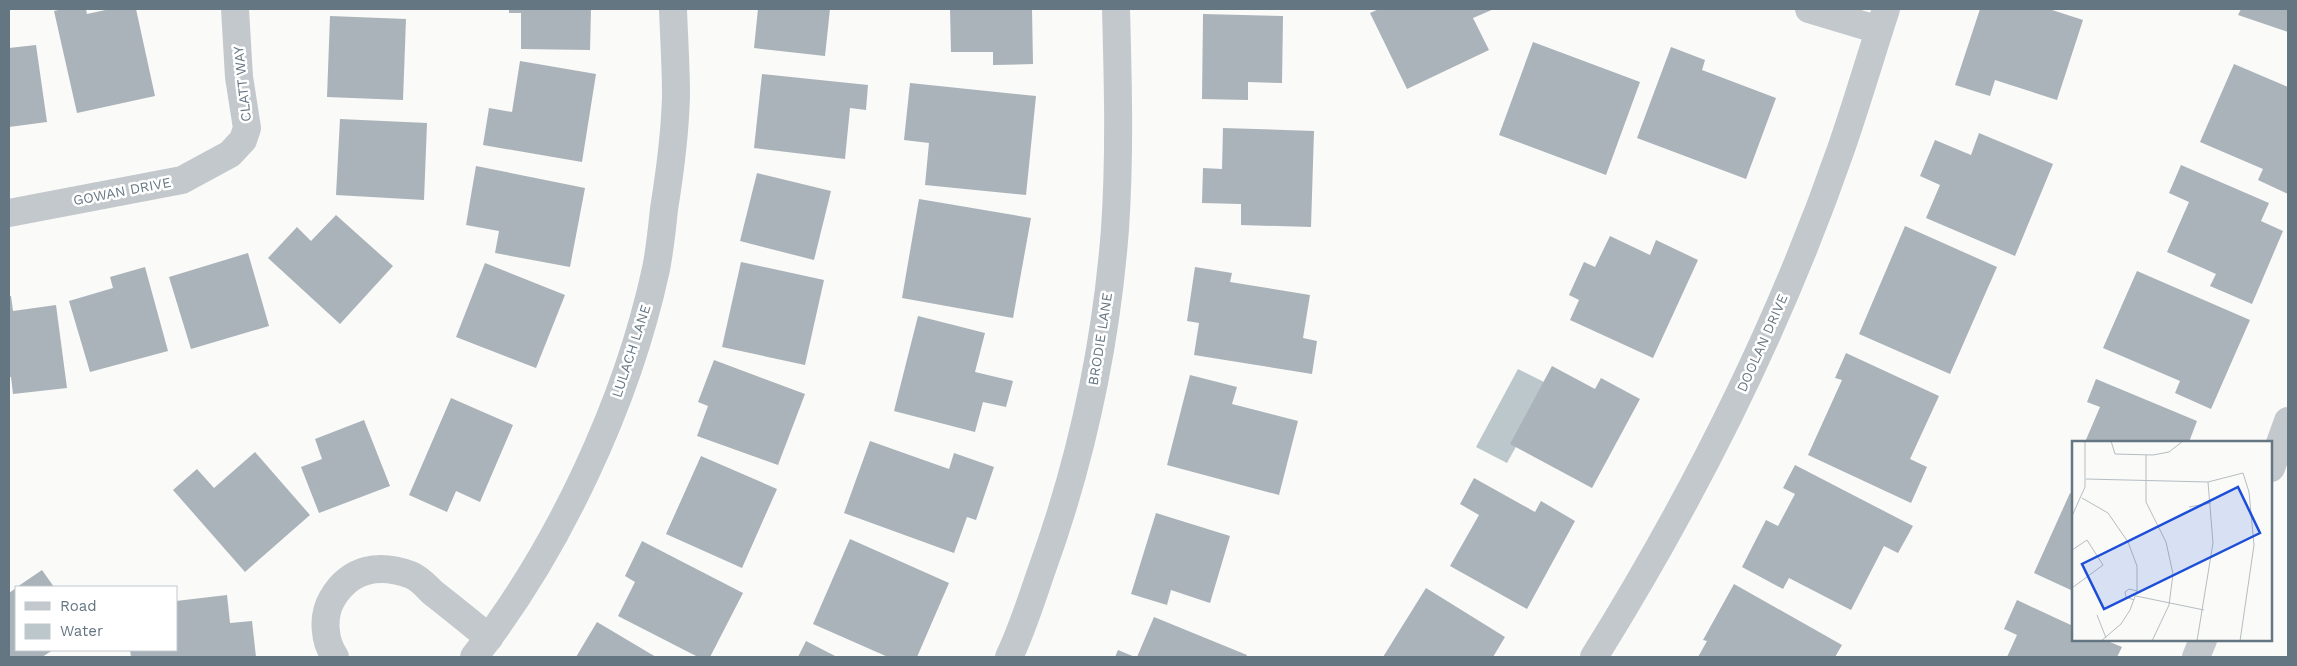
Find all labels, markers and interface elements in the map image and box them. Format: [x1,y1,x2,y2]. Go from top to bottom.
street label: CLATT WAY [230,45,254,123]
street label: GOWAN DRIVE [72,174,172,208]
street label: BRODIE LANE [1085,291,1115,386]
street label: DOOLAN DRIVE [1733,292,1791,394]
street label: LULACH LANE [608,302,654,400]
inset map [2072,441,2272,641]
legend [15,586,178,651]
text: Road [60,597,97,615]
text: Water [60,622,103,640]

